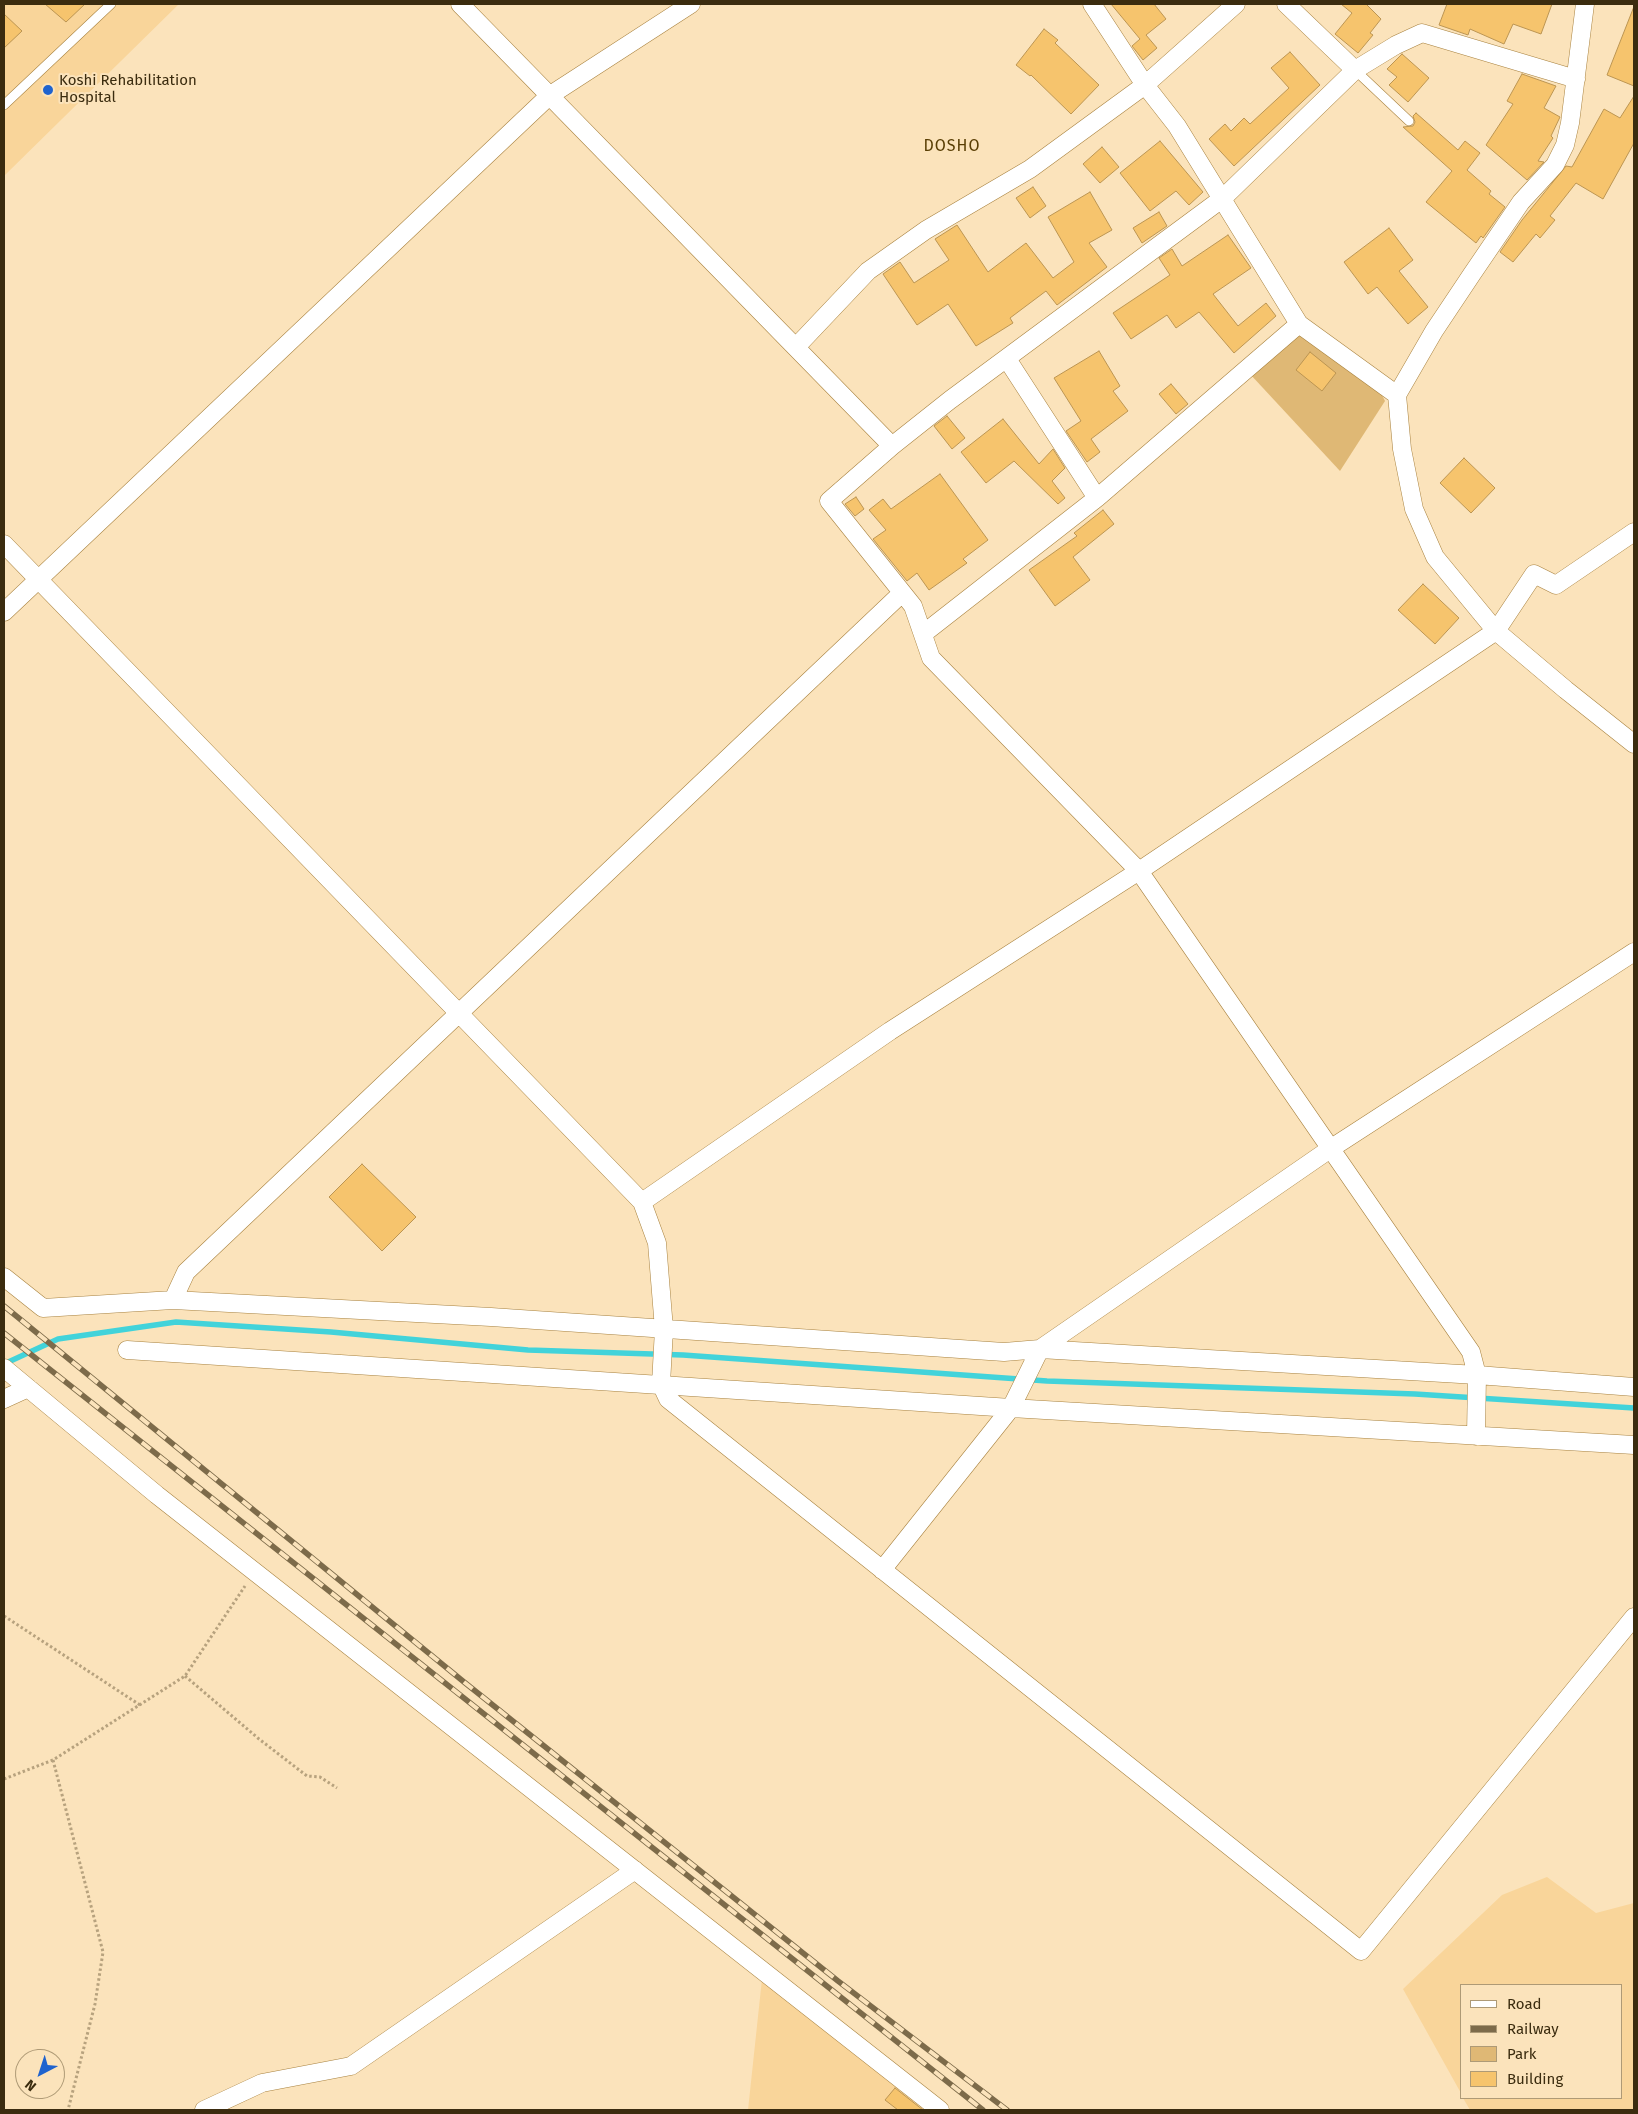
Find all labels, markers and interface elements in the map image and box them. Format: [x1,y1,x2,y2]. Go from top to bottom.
place label: Koshi Rehabilitation Hospital [59,72,197,107]
marker: Koshi Rehabilitation Hospital [41,83,55,97]
district label: DOSHO [923,137,981,157]
legend [1460,1984,1623,2099]
text: Road [1507,1995,1542,2013]
text: Railway [1507,2020,1559,2038]
text: Park [1507,2045,1537,2063]
north arrow [15,2049,65,2099]
text: Building [1507,2070,1563,2088]
text: N [22,2076,40,2095]

